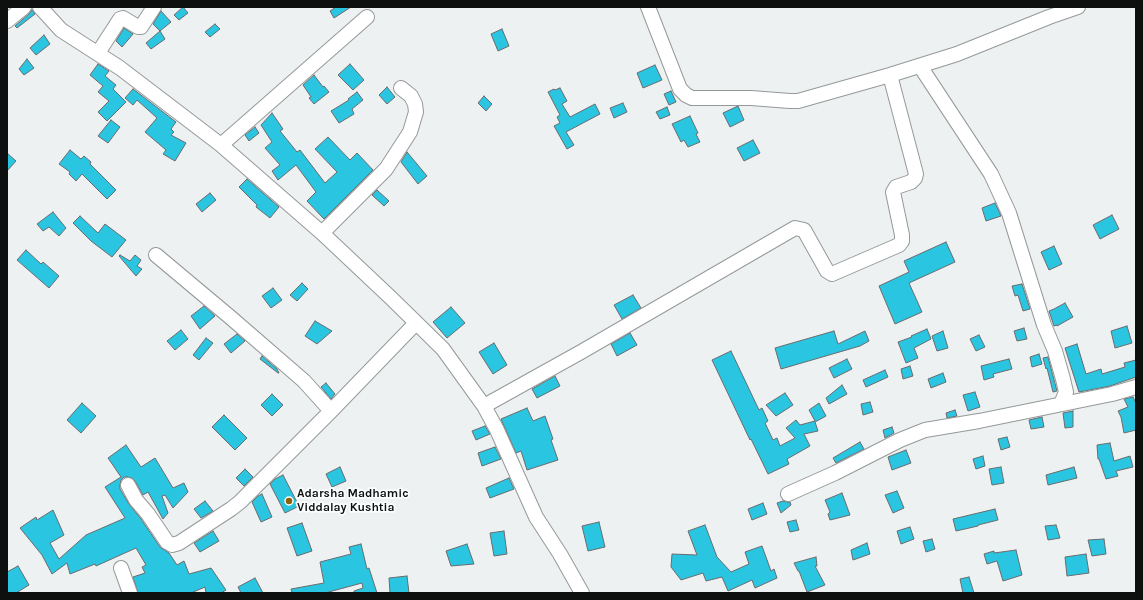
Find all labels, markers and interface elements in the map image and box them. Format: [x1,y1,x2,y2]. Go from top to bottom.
place label: Adarsha Madhamic Viddalay Kushtia [297,487,409,515]
marker: Adarsha Madhamic Viddalay Kushtia [284,496,294,506]

